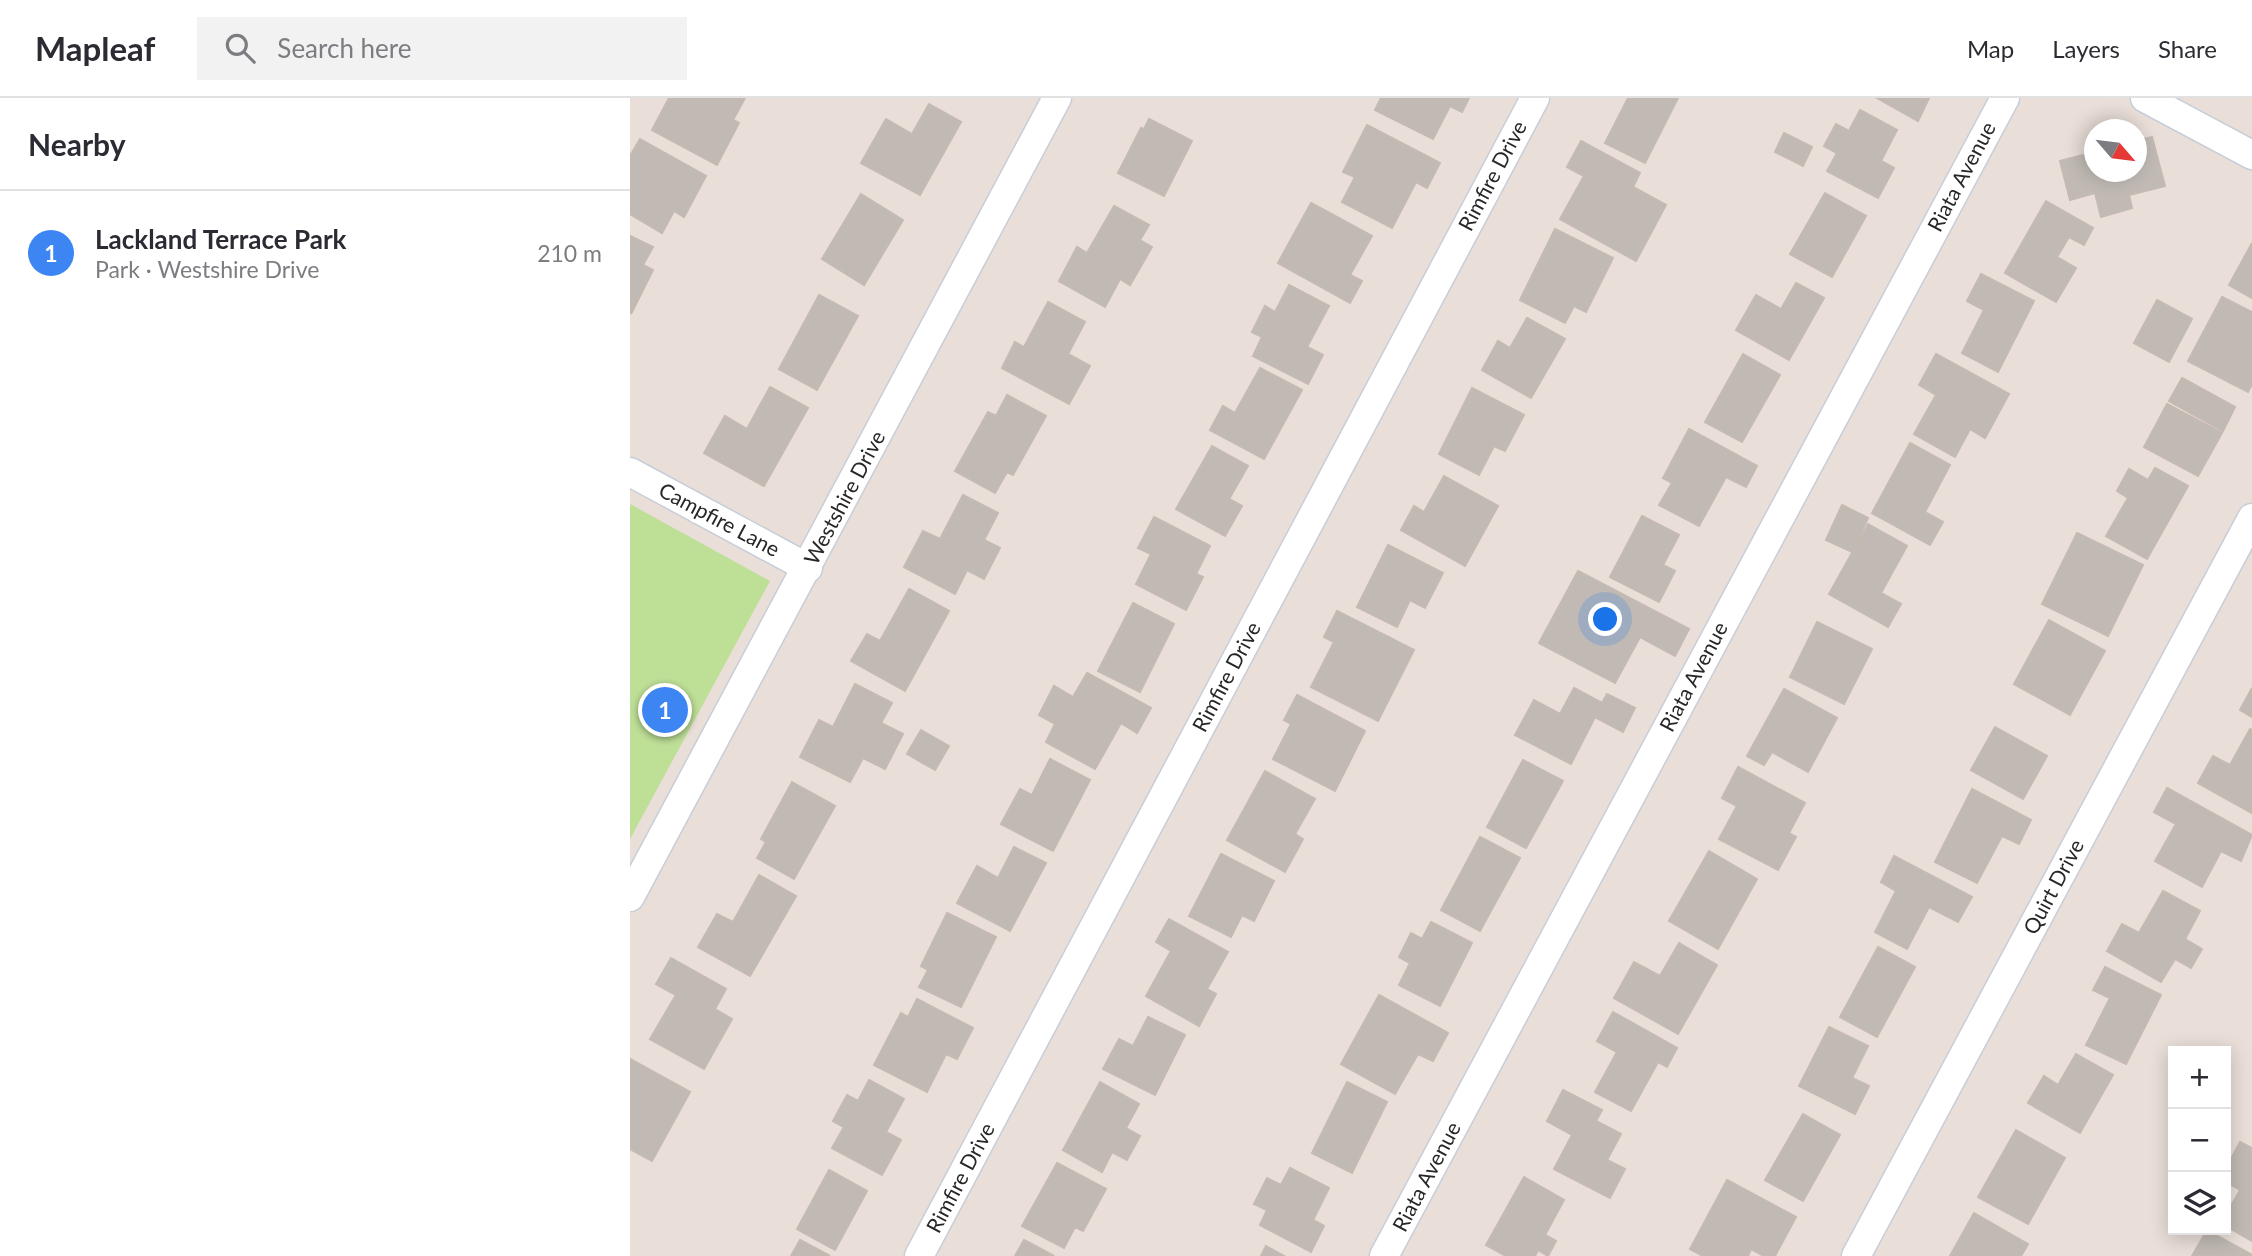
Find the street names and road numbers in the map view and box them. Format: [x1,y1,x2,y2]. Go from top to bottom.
street label: Rimfire Drive [1452,116,1531,235]
street label: Riata Avenue [1921,117,2000,235]
street label: Westshire Drive [798,426,889,568]
street label: Campfire Lane [655,476,784,561]
street label: Rimfire Drive [1186,617,1265,736]
street label: Riata Avenue [1653,617,1732,735]
street label: Quirt Drive [2017,835,2088,938]
street label: Riata Avenue [1386,1117,1465,1235]
street label: Rimfire Drive [920,1118,999,1237]

